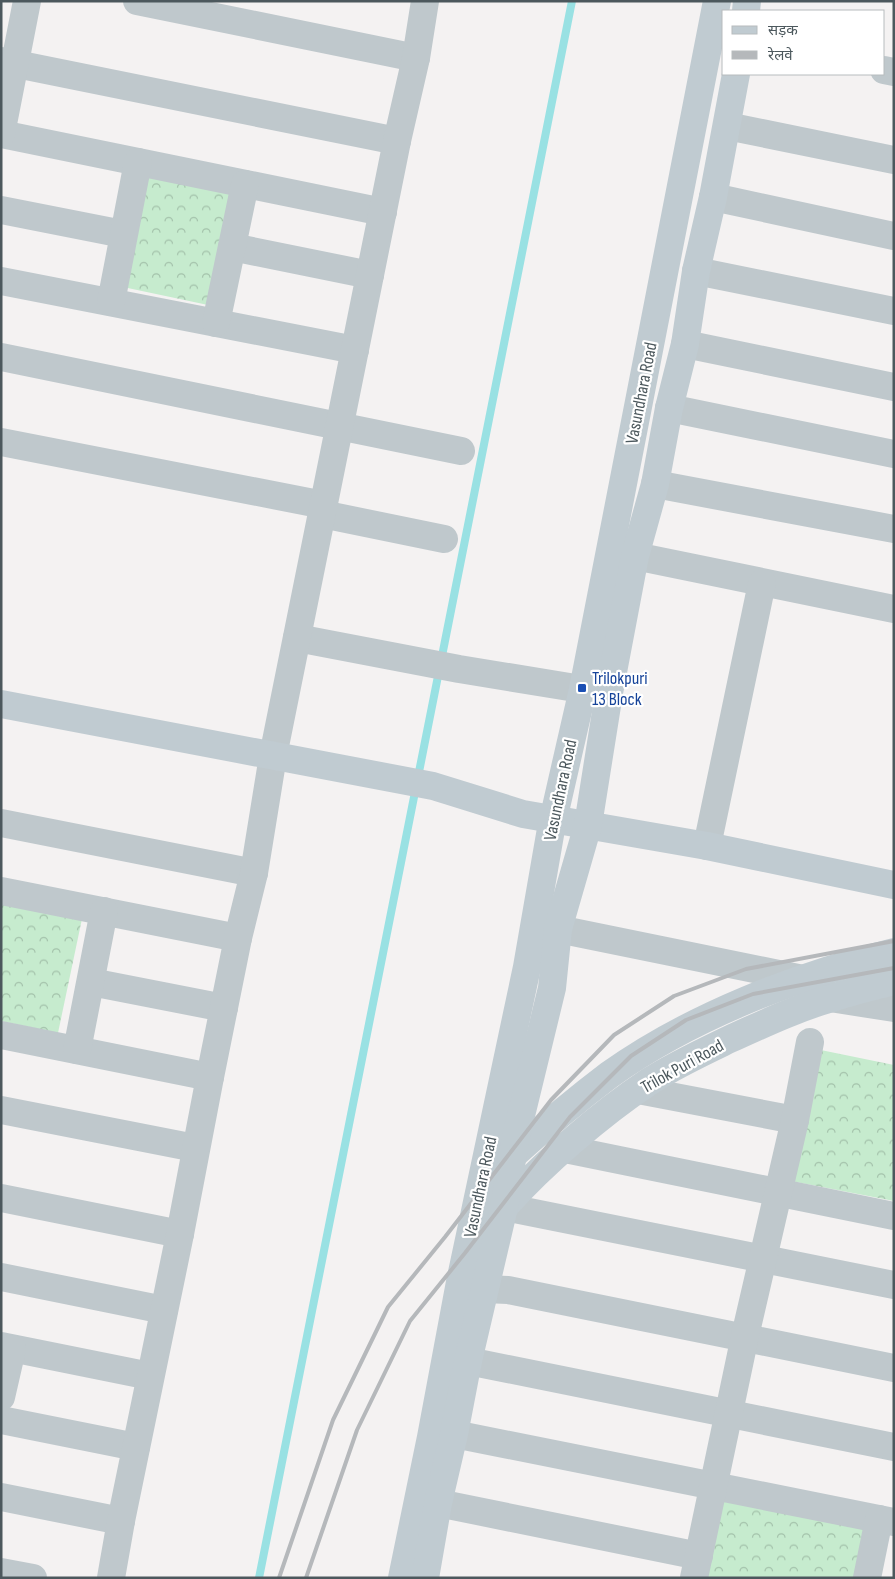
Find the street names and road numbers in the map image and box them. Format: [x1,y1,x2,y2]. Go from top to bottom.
street label: Vasundhara Road [621,341,662,446]
street label: Vasundhara Road [540,738,581,843]
street label: Trilok Puri Road [637,1035,727,1098]
street label: Vasundhara Road [460,1135,501,1240]

